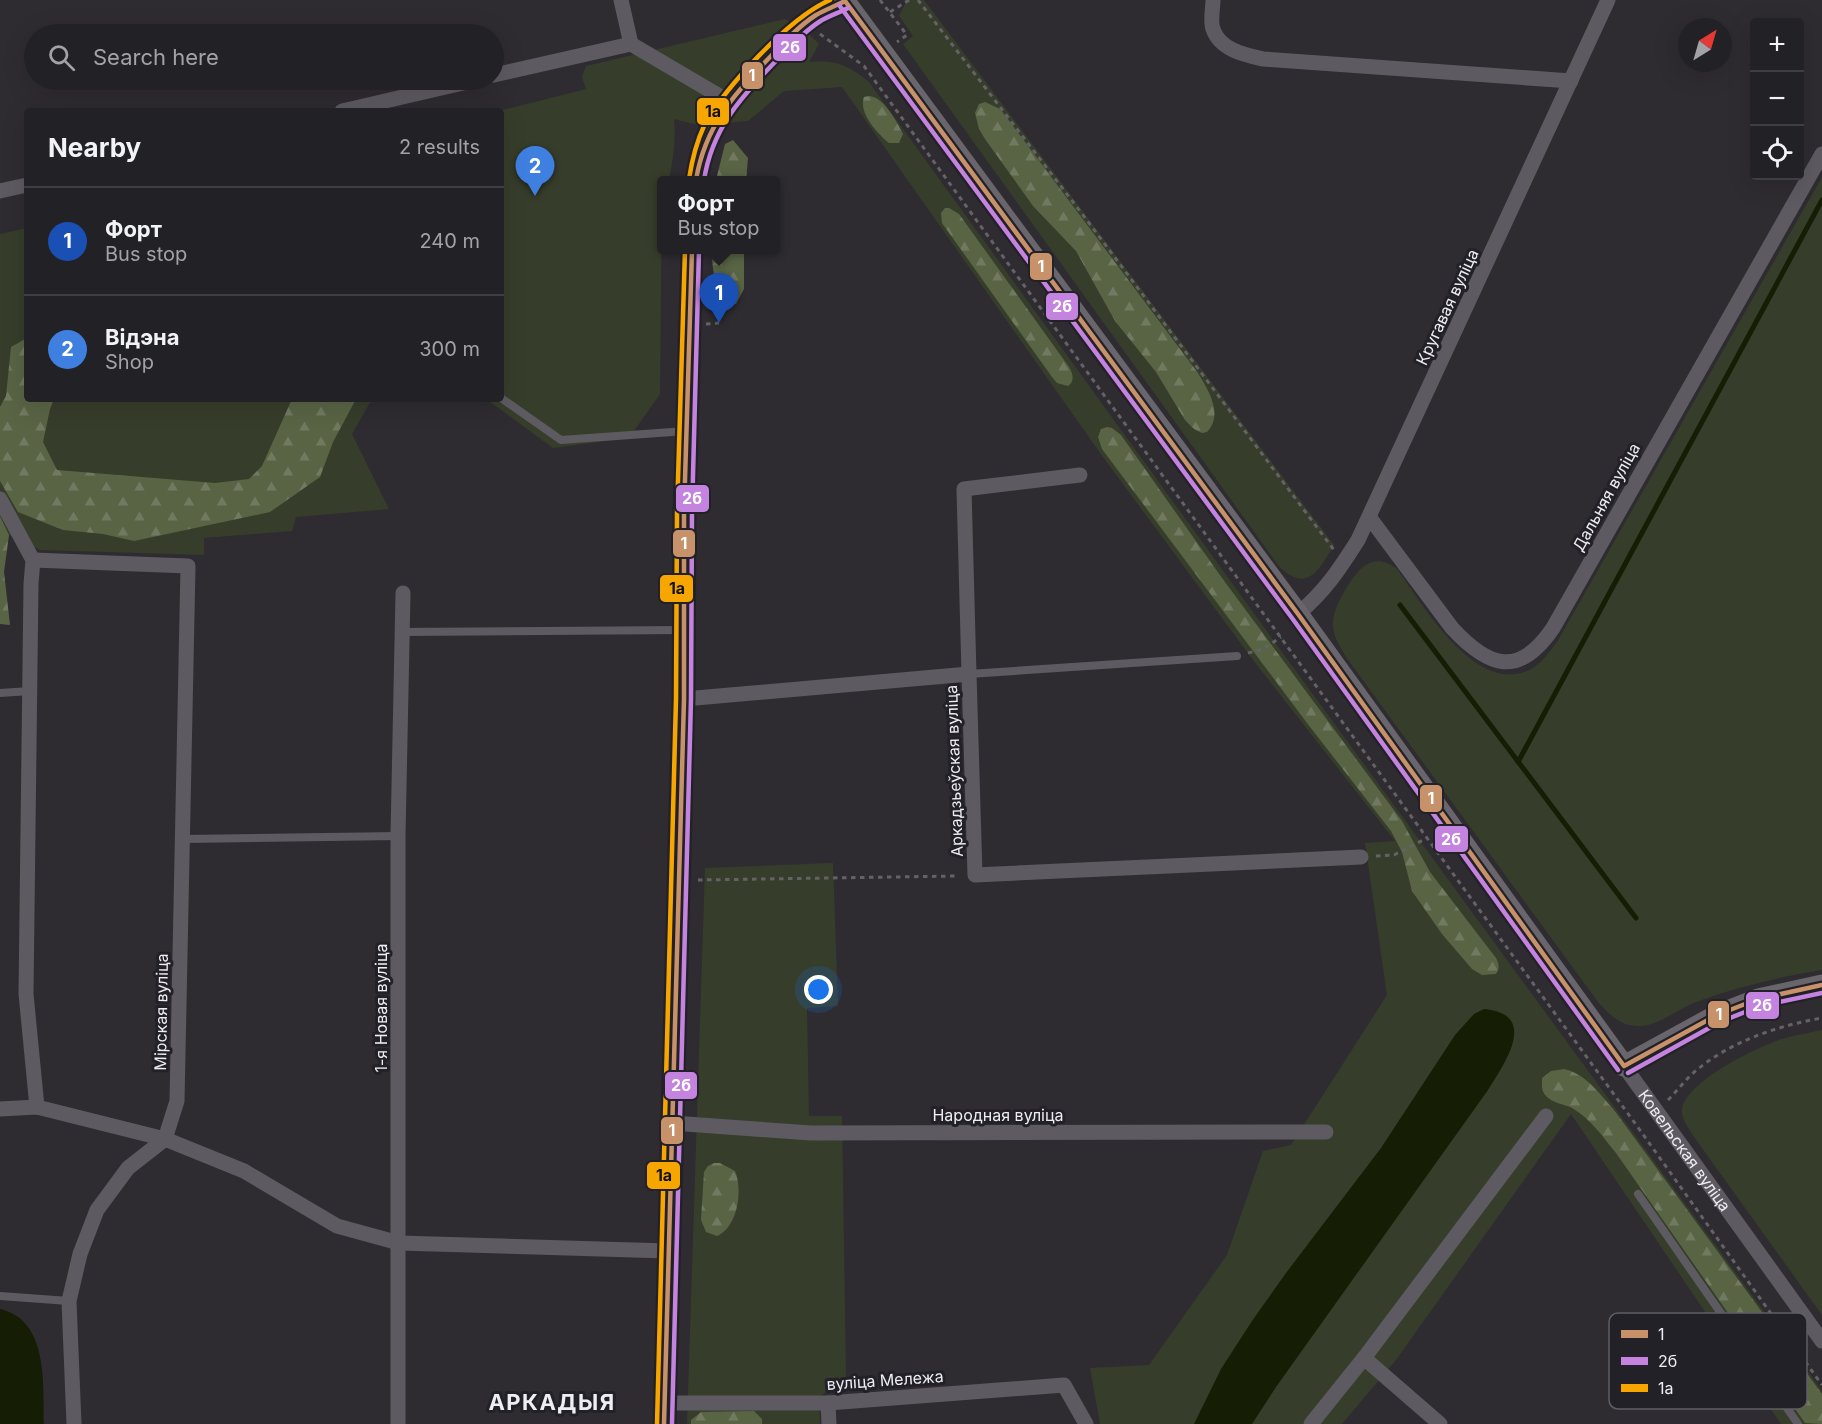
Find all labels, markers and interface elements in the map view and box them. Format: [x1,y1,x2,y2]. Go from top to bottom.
north arrow [1678,18,1732,72]
map controls [1750,18,1804,180]
button: + [1750,18,1804,72]
search box [24,24,504,90]
line badge: 2б [772,33,807,62]
text: 2б [780,37,800,57]
icon: search [45,41,78,74]
text: Search here [93,44,219,70]
line badge: 1 [741,61,764,90]
text: 1 [749,65,755,85]
button: − [1750,72,1804,126]
line badge: 1а [696,97,730,126]
text: 1а [705,101,721,121]
button: locate [1750,126,1804,180]
text: Nearby [48,132,141,163]
text: 2 results [399,135,480,159]
pin: 2 [516,146,554,196]
popup [657,176,780,254]
text: Форт [677,190,734,216]
text: Форт [105,216,162,242]
text: Bus stop [677,216,760,240]
text: 1 [63,229,72,253]
text: 240 m [419,229,480,253]
text: Bus stop [105,242,187,266]
street label: Кругавая вуліца [1411,246,1483,368]
line badge: 1 [1029,252,1053,281]
text: 1 [1038,256,1044,276]
pin: 1 [700,274,738,323]
line badge: 2б [1045,292,1079,321]
text: 2б [1052,296,1072,316]
text: Відэна [105,324,180,350]
text: 2 [61,337,74,361]
text: 300 m [419,337,480,361]
text: Shop [105,350,154,374]
street label: Дальняя вуліца [1568,439,1644,555]
line badge: 2б [675,484,710,513]
text: 2б [682,488,702,508]
line badge: 1 [672,529,696,558]
text: 1 [681,533,687,553]
line badge: 1а [659,574,694,603]
text: 1а [669,578,685,598]
street label: Аркадзьеўская вуліца [941,685,967,857]
line badge: 1 [1419,784,1443,813]
text: 1 [1428,788,1434,808]
line badge: 2б [1434,825,1469,853]
text: 2б [1441,829,1461,849]
street label: 1-я Новая вуліца [371,943,391,1073]
street label: Мірская вуліца [150,953,172,1071]
your location [804,975,833,1004]
line badge: 2б [1745,991,1780,1020]
text: 2б [1752,995,1772,1015]
line badge: 1 [1707,1000,1730,1029]
text: 1 [1716,1004,1722,1024]
line badge: 2б [664,1071,698,1100]
text: 2б [671,1075,691,1095]
street label: Ковельская вуліца [1634,1086,1735,1215]
street label: Народная вуліца [932,1105,1064,1125]
line badge: 1 [660,1116,684,1145]
text: 1 [669,1120,675,1140]
line badge: 1а [646,1161,681,1190]
text: 1а [656,1165,672,1185]
legend [1609,1313,1807,1409]
text: 1 [1658,1324,1665,1344]
text: 2б [1658,1351,1677,1371]
street label: вуліца Мележа [826,1366,944,1394]
text: 1а [1658,1378,1674,1398]
district label: АРКАДЫЯ [488,1389,616,1415]

